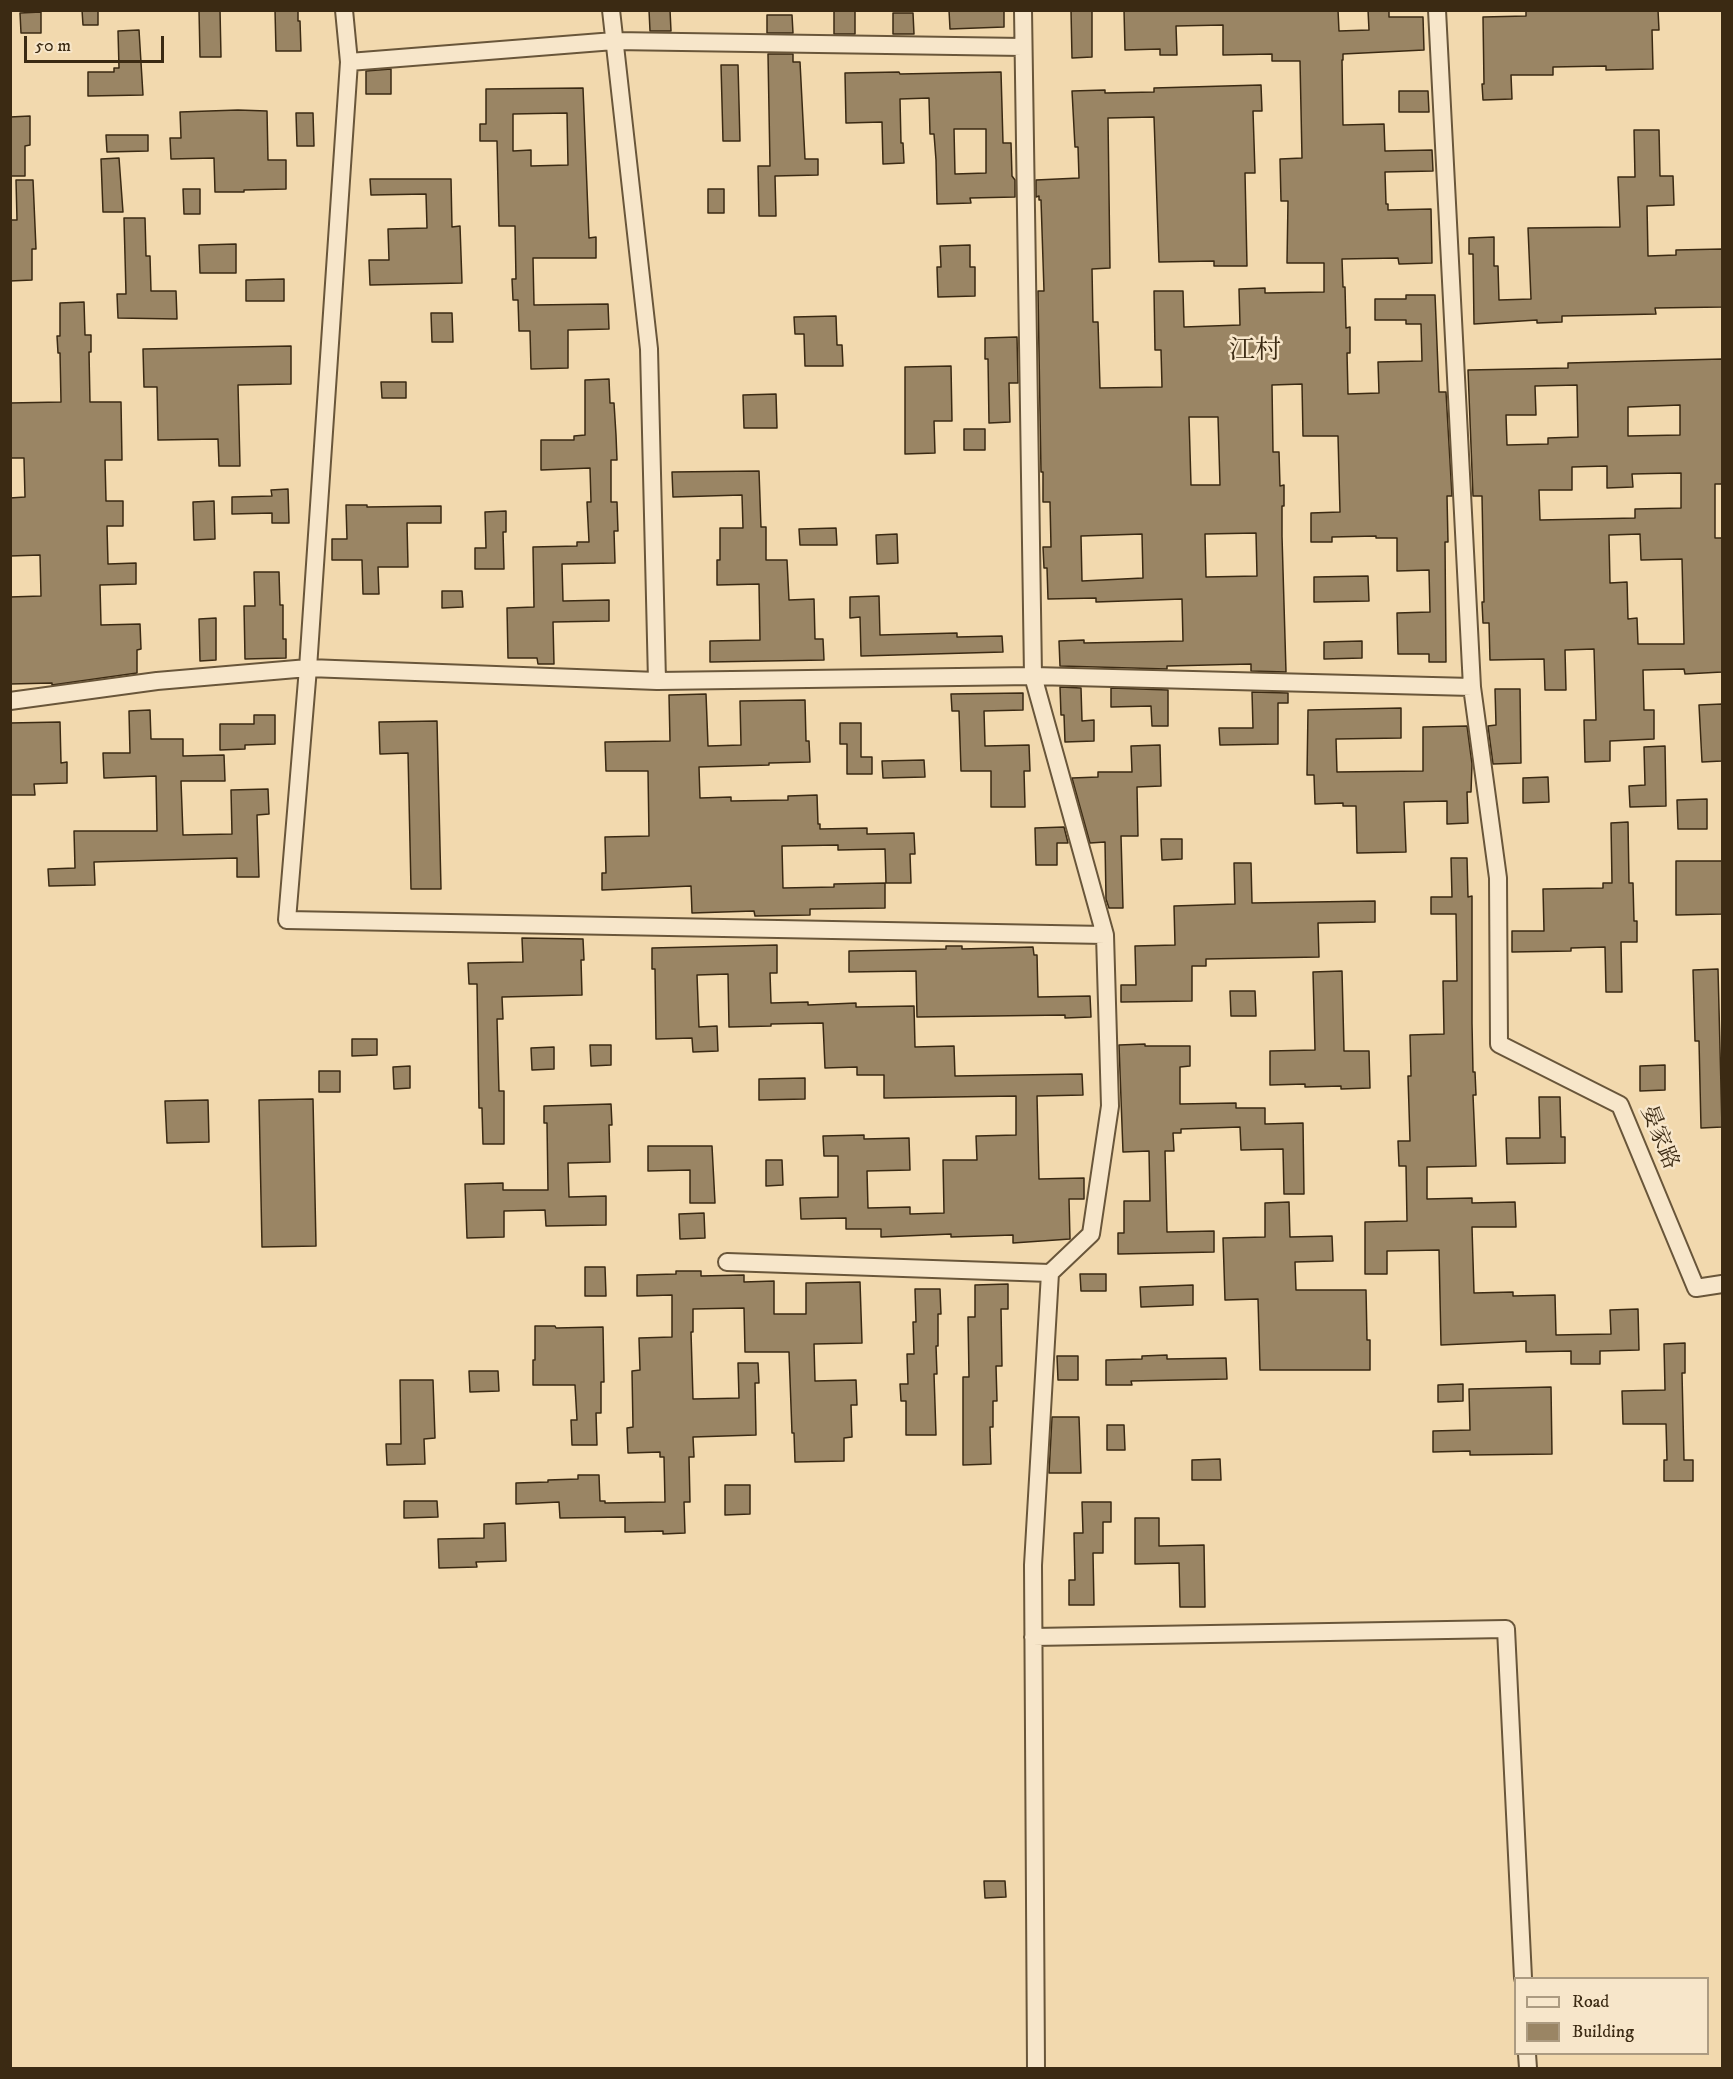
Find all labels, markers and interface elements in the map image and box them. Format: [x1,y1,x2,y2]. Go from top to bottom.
scale bar [27,24,166,62]
text: 50 m [35,35,71,57]
district label: 江村 [1229,337,1281,369]
street label: 晏家路 [1633,1102,1683,1174]
legend [1514,1977,1709,2055]
text: Road [1572,1991,1609,2013]
text: Building [1572,2021,1634,2043]

